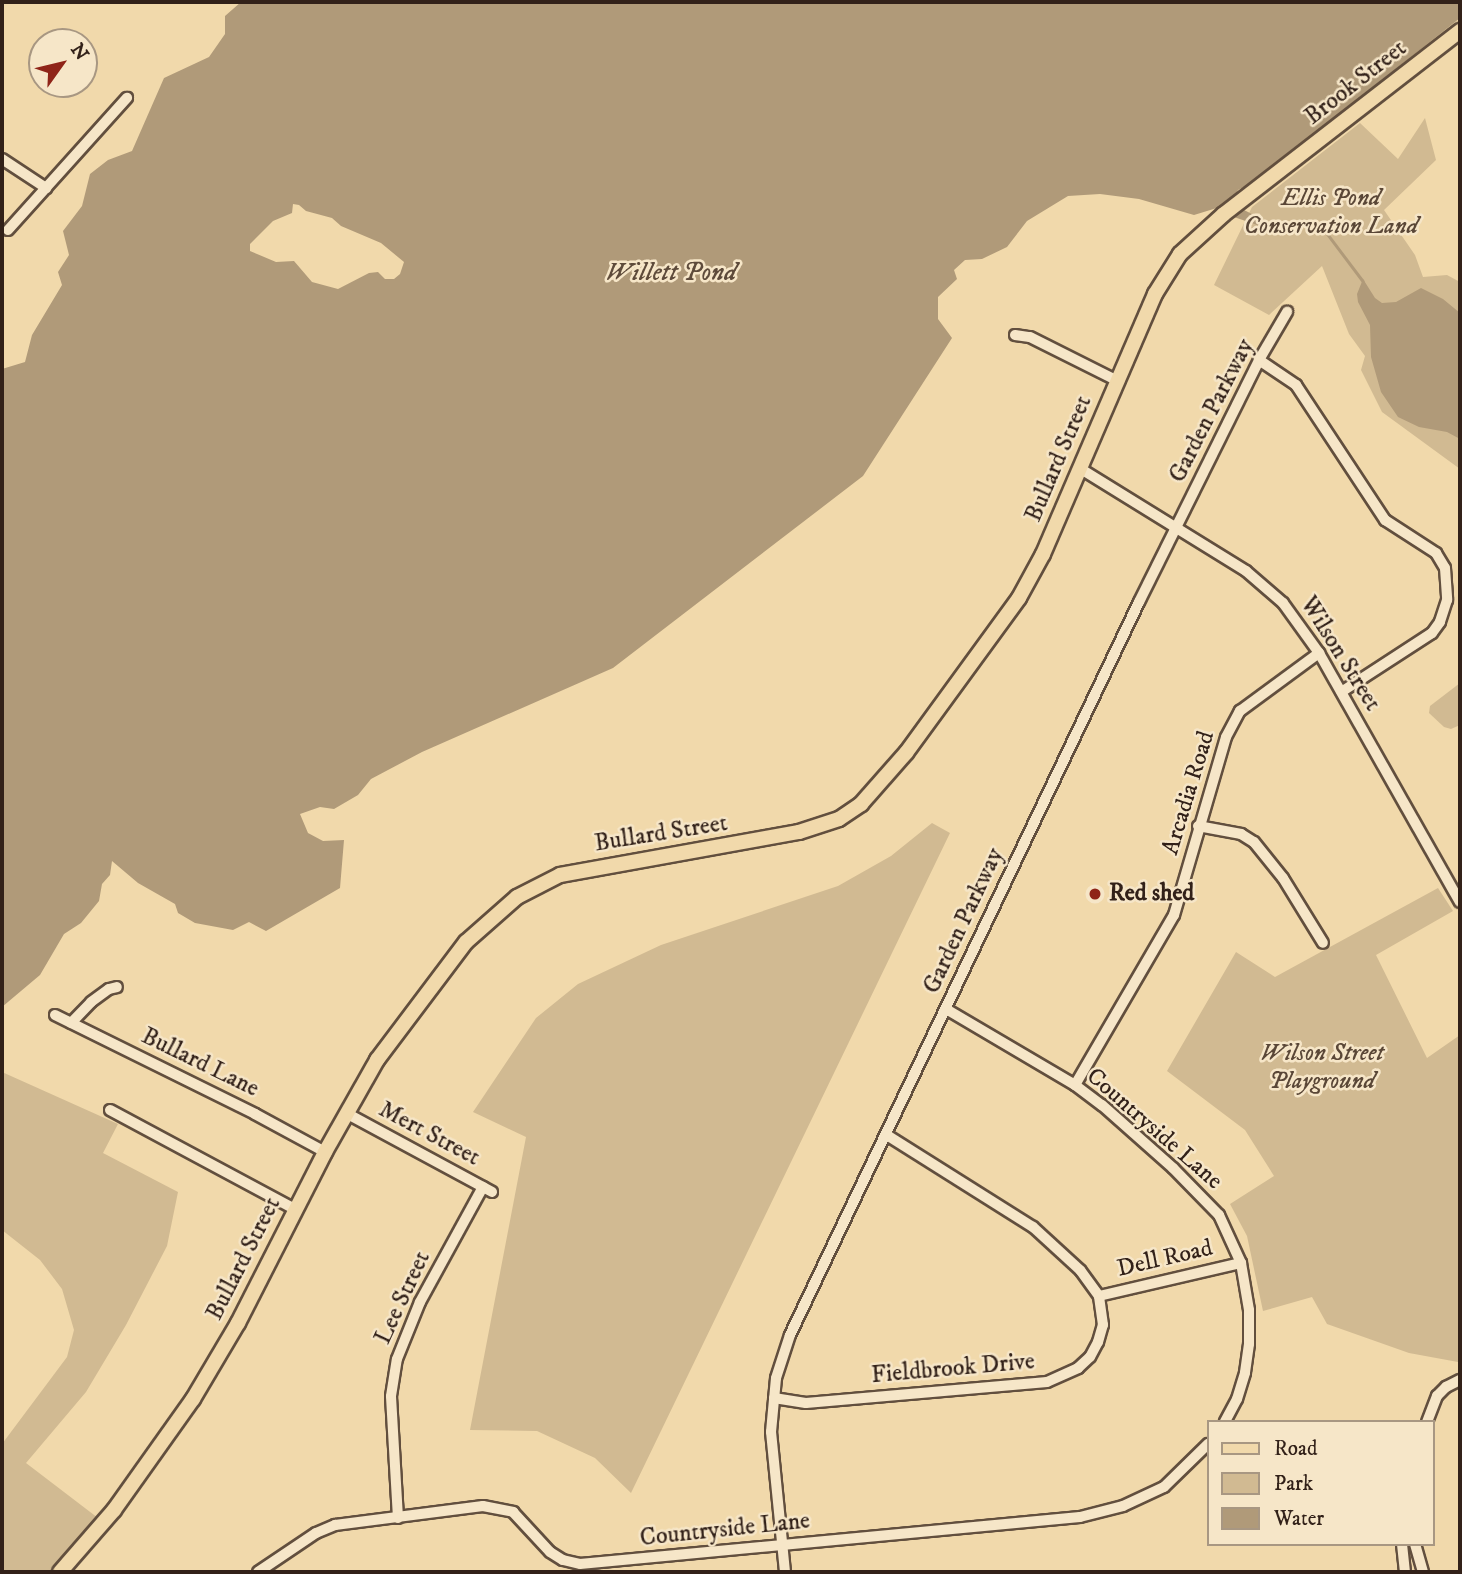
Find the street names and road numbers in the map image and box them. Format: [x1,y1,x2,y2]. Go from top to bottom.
street label: Brook Street [1299,34,1413,132]
street label: Garden Parkway [1164,335,1260,487]
street label: Bullard Street [1020,392,1098,526]
street label: Wilson Street [1293,591,1387,717]
street label: Arcadia Road [1157,728,1221,858]
street label: Bullard Street [593,809,729,859]
street label: Garden Parkway [918,844,1010,998]
street label: Bullard Lane [137,1022,263,1104]
street label: Countryside Lane [1080,1062,1228,1196]
street label: Mert Street [374,1095,484,1173]
street label: Bullard Street [201,1193,287,1325]
street label: Dell Road [1114,1234,1216,1284]
street label: Lee Street [369,1247,437,1349]
street label: Fieldbrook Drive [870,1348,1036,1390]
street label: Countryside Lane [639,1507,811,1553]

